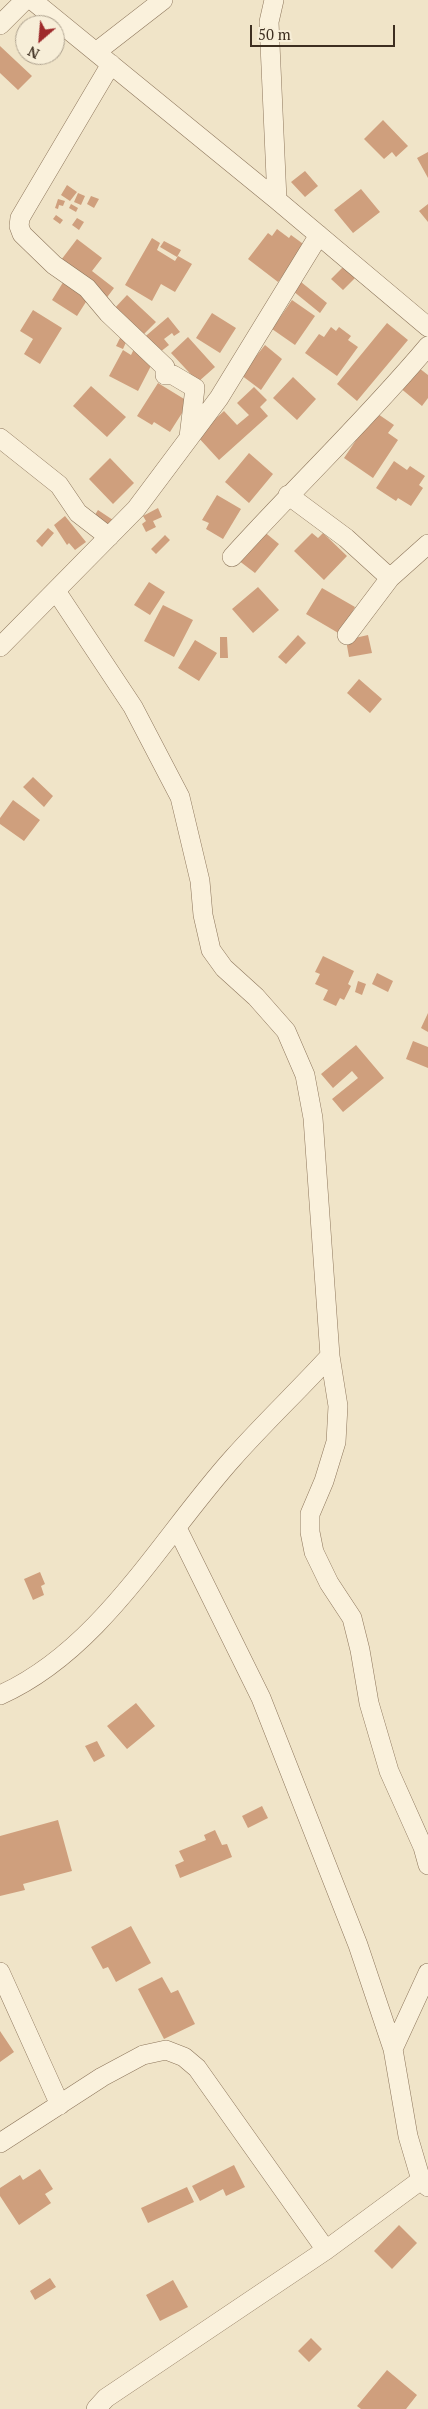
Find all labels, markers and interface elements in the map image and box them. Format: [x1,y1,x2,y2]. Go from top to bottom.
north arrow [15,15,65,65]
scale bar [253,15,398,47]
text: 50 m [258,24,291,44]
text: N [24,42,42,64]

